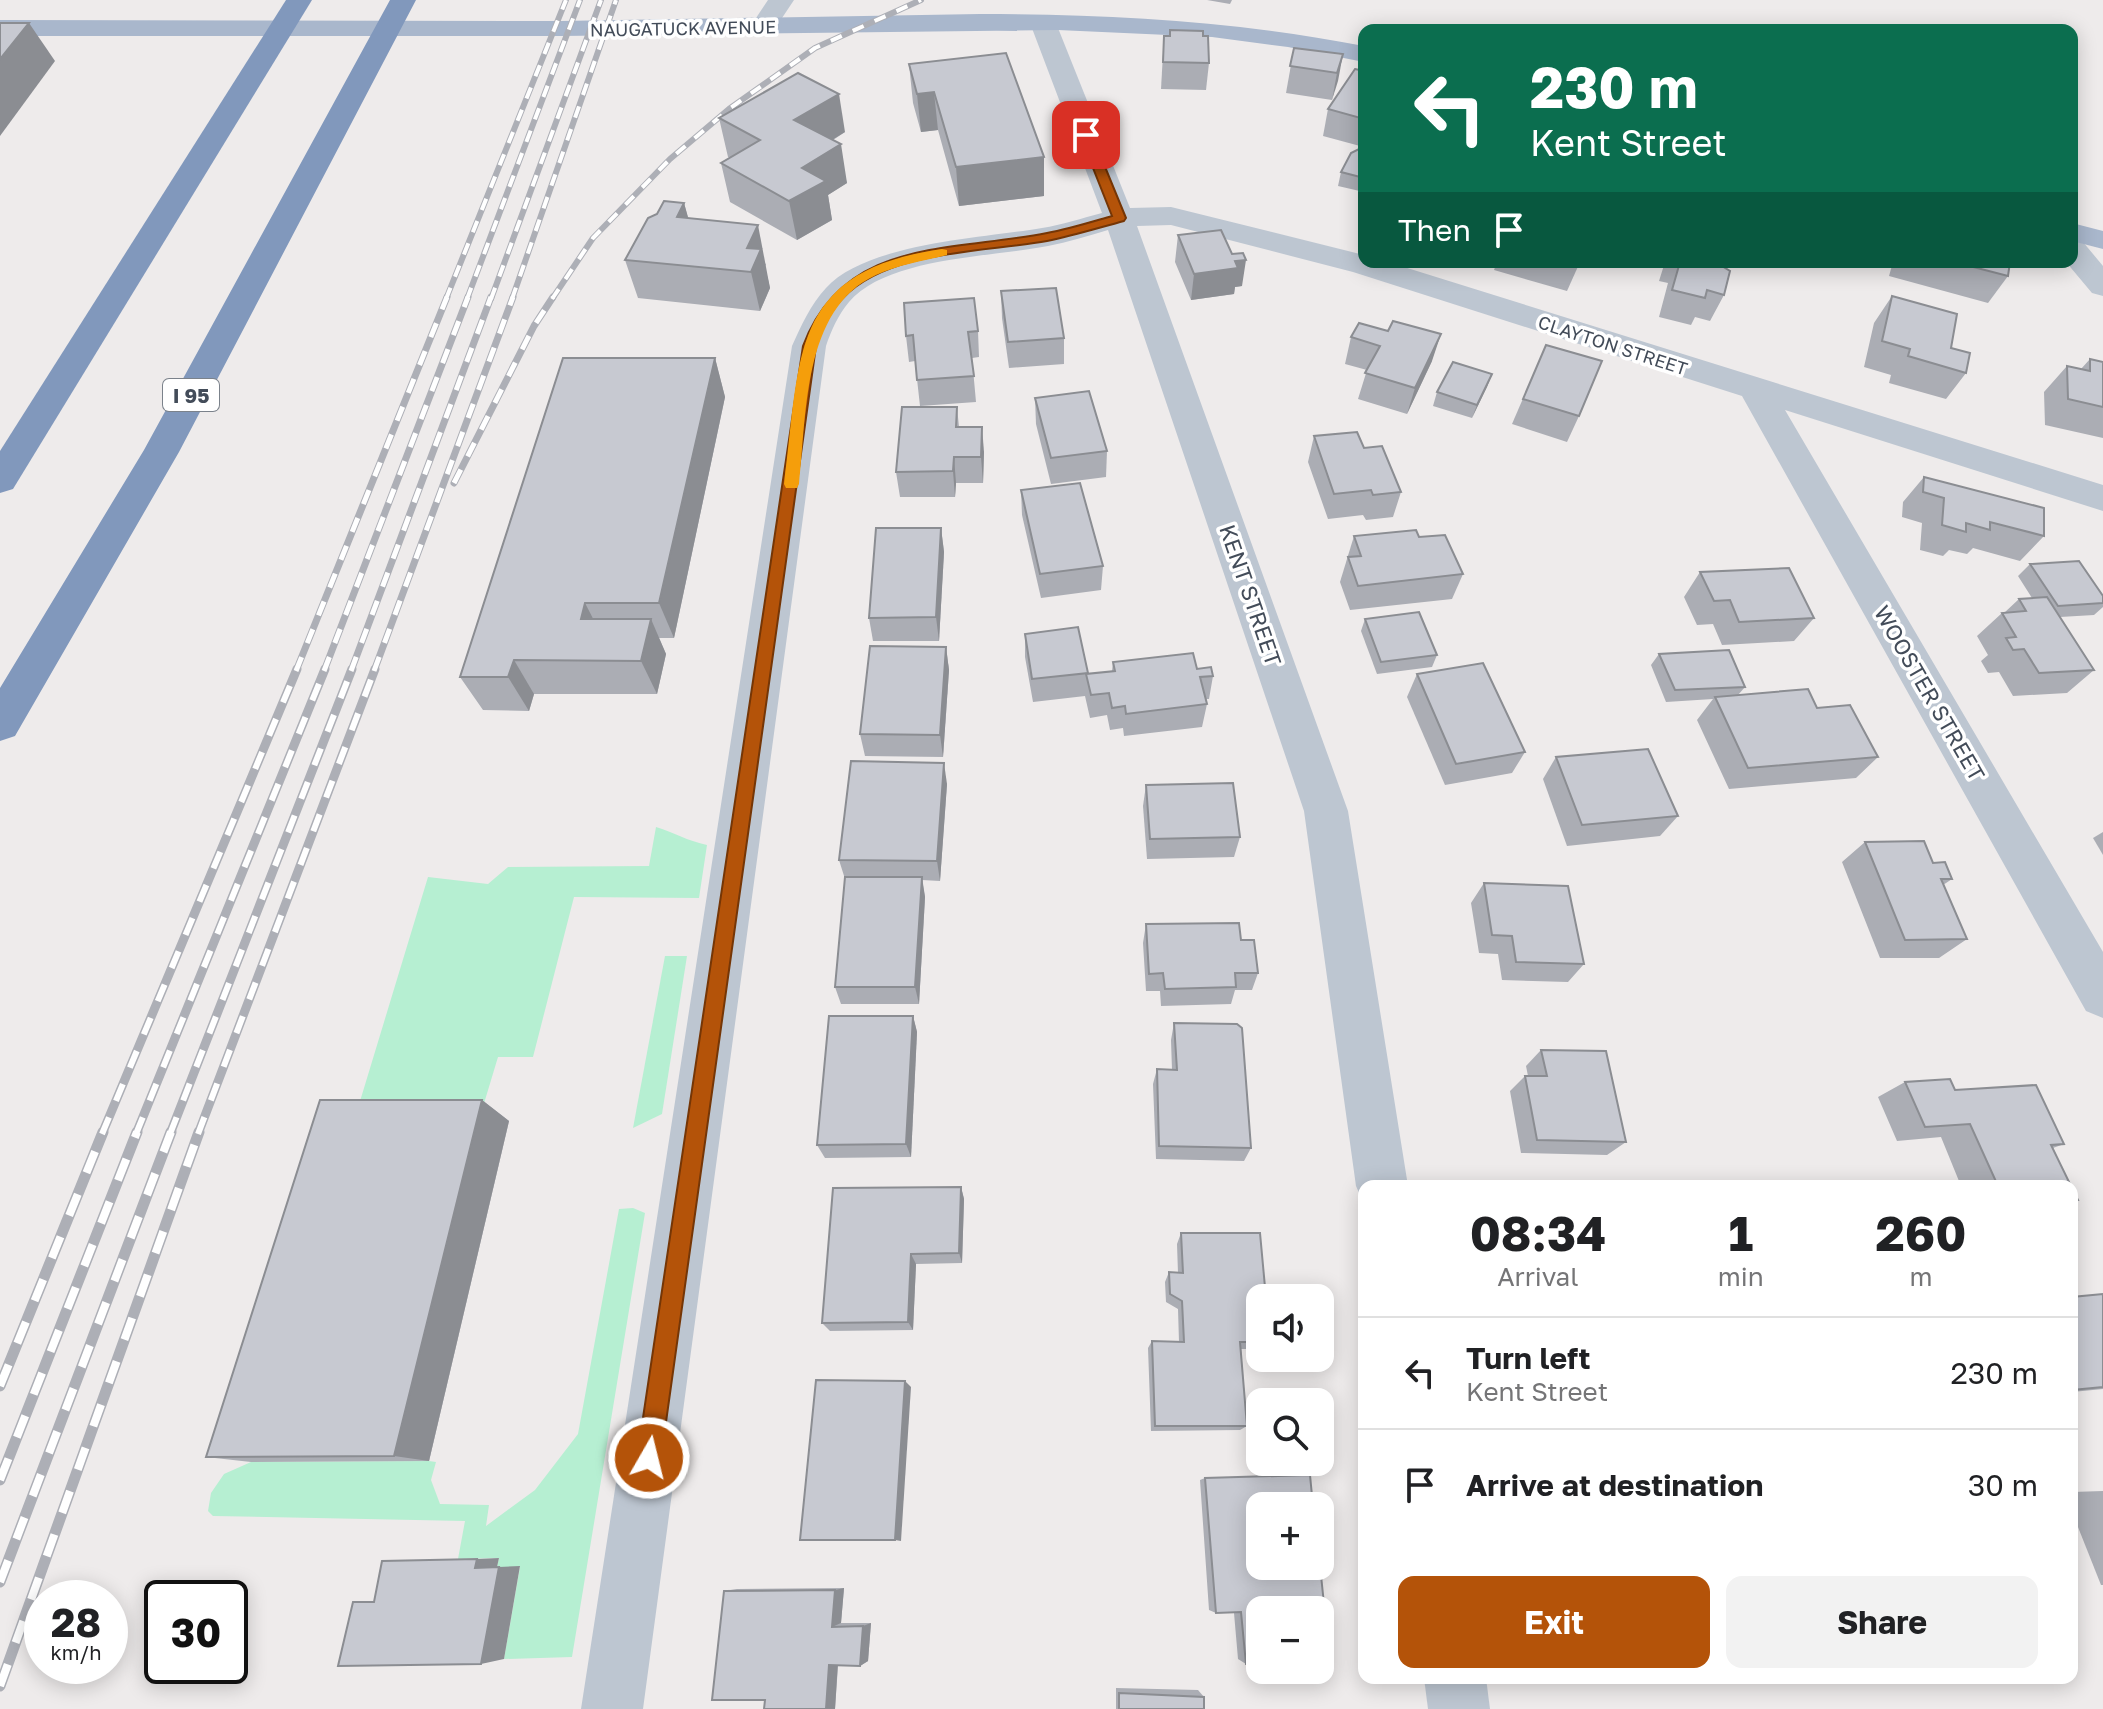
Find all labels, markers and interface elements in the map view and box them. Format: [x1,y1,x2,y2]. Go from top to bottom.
street label: NAUGATUCK AVENUE [590,15,776,41]
text: 230 m [1530,53,1698,120]
icon: left [1398,56,1502,160]
pin [1052,101,1120,169]
icon: arrive [1064,113,1108,157]
text: Kent Street [1530,121,1727,164]
icon: arrive [1487,208,1531,252]
text: Then [1398,212,1471,248]
street label: CLAYTON STREET [1536,310,1690,380]
road number: I 95 [163,379,219,411]
street label: KENT STREET [1214,521,1288,670]
street label: WOOSTER STREET [1869,601,1991,786]
text: 08:34 [1470,1204,1606,1262]
text: 1 [1728,1204,1753,1262]
text: 260 [1875,1204,1966,1262]
text: Arrival [1497,1261,1579,1292]
text: min [1718,1261,1764,1292]
text: m [1909,1261,1932,1292]
map controls [1246,1284,1334,1684]
button: sound [1246,1284,1334,1372]
text: Turn left [1466,1340,1591,1376]
icon: left [1398,1351,1442,1395]
text: 230 m [1950,1355,2038,1391]
text: Kent Street [1466,1376,1608,1407]
button: search [1246,1388,1334,1476]
position arrow [607,1416,691,1500]
icon: arrive [1398,1463,1442,1507]
text: Arrive at destination [1466,1467,1763,1503]
text: 30 m [1968,1467,2038,1503]
button: + [1246,1492,1334,1580]
button: Exit [1398,1576,1710,1668]
button: Share [1726,1576,2038,1668]
speed limit sign: 30 [144,1580,248,1684]
button: − [1246,1596,1334,1684]
text: 28 [51,1598,101,1646]
text: km/h [51,1640,101,1664]

